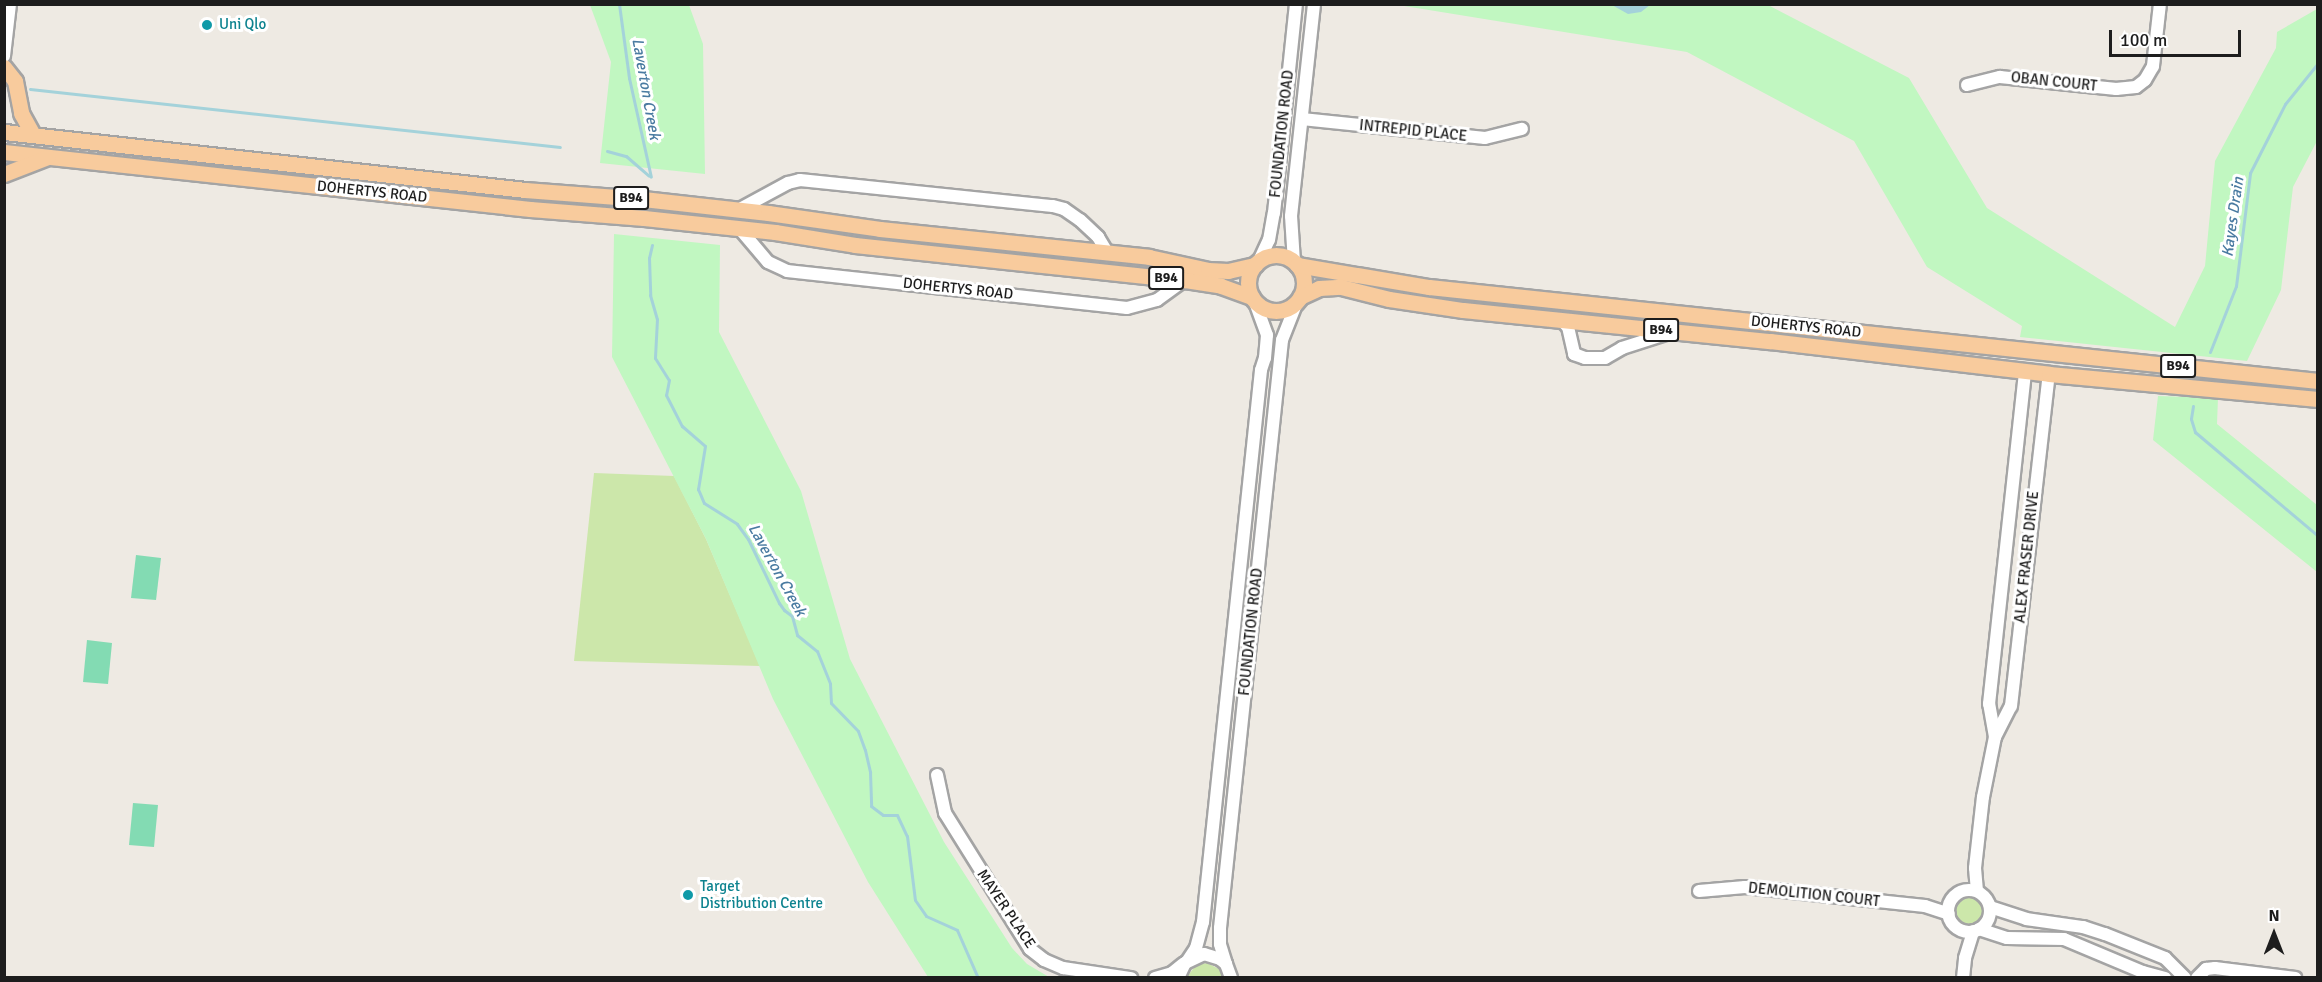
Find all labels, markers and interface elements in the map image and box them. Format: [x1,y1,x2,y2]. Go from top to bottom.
place label: Uni Qlo [219,16,266,34]
marker: Uni Qlo [200,18,214,32]
scale bar [2112,18,2244,56]
text: 100 m [2120,29,2167,51]
water label: Laverton Creek [628,37,664,141]
street label: FOUNDATION ROAD [1266,69,1298,199]
street label: OBAN COURT [2010,69,2098,95]
street label: INTREPID PLACE [1358,116,1468,146]
water label: Kayes Drain [2218,176,2248,258]
street label: DOHERTYS ROAD [316,177,428,207]
road number: B94 [613,187,649,209]
road number: B94 [1148,267,1184,289]
street label: DOHERTYS ROAD [902,274,1014,304]
street label: DOHERTYS ROAD [1750,312,1862,342]
road number: B94 [1643,319,1679,341]
road number: B94 [2160,355,2196,377]
street label: ALEX FRASER DRIVE [2011,490,2043,624]
water label: Laverton Creek [744,520,810,620]
street label: FOUNDATION ROAD [1235,567,1267,697]
street label: MAYER PLACE [973,866,1039,952]
place label: Target Distribution Centre [700,877,823,912]
street label: DEMOLITION COURT [1747,879,1881,911]
marker: Target Distribution Centre [681,888,695,902]
north arrow [2244,904,2304,964]
text: N [2268,906,2280,926]

